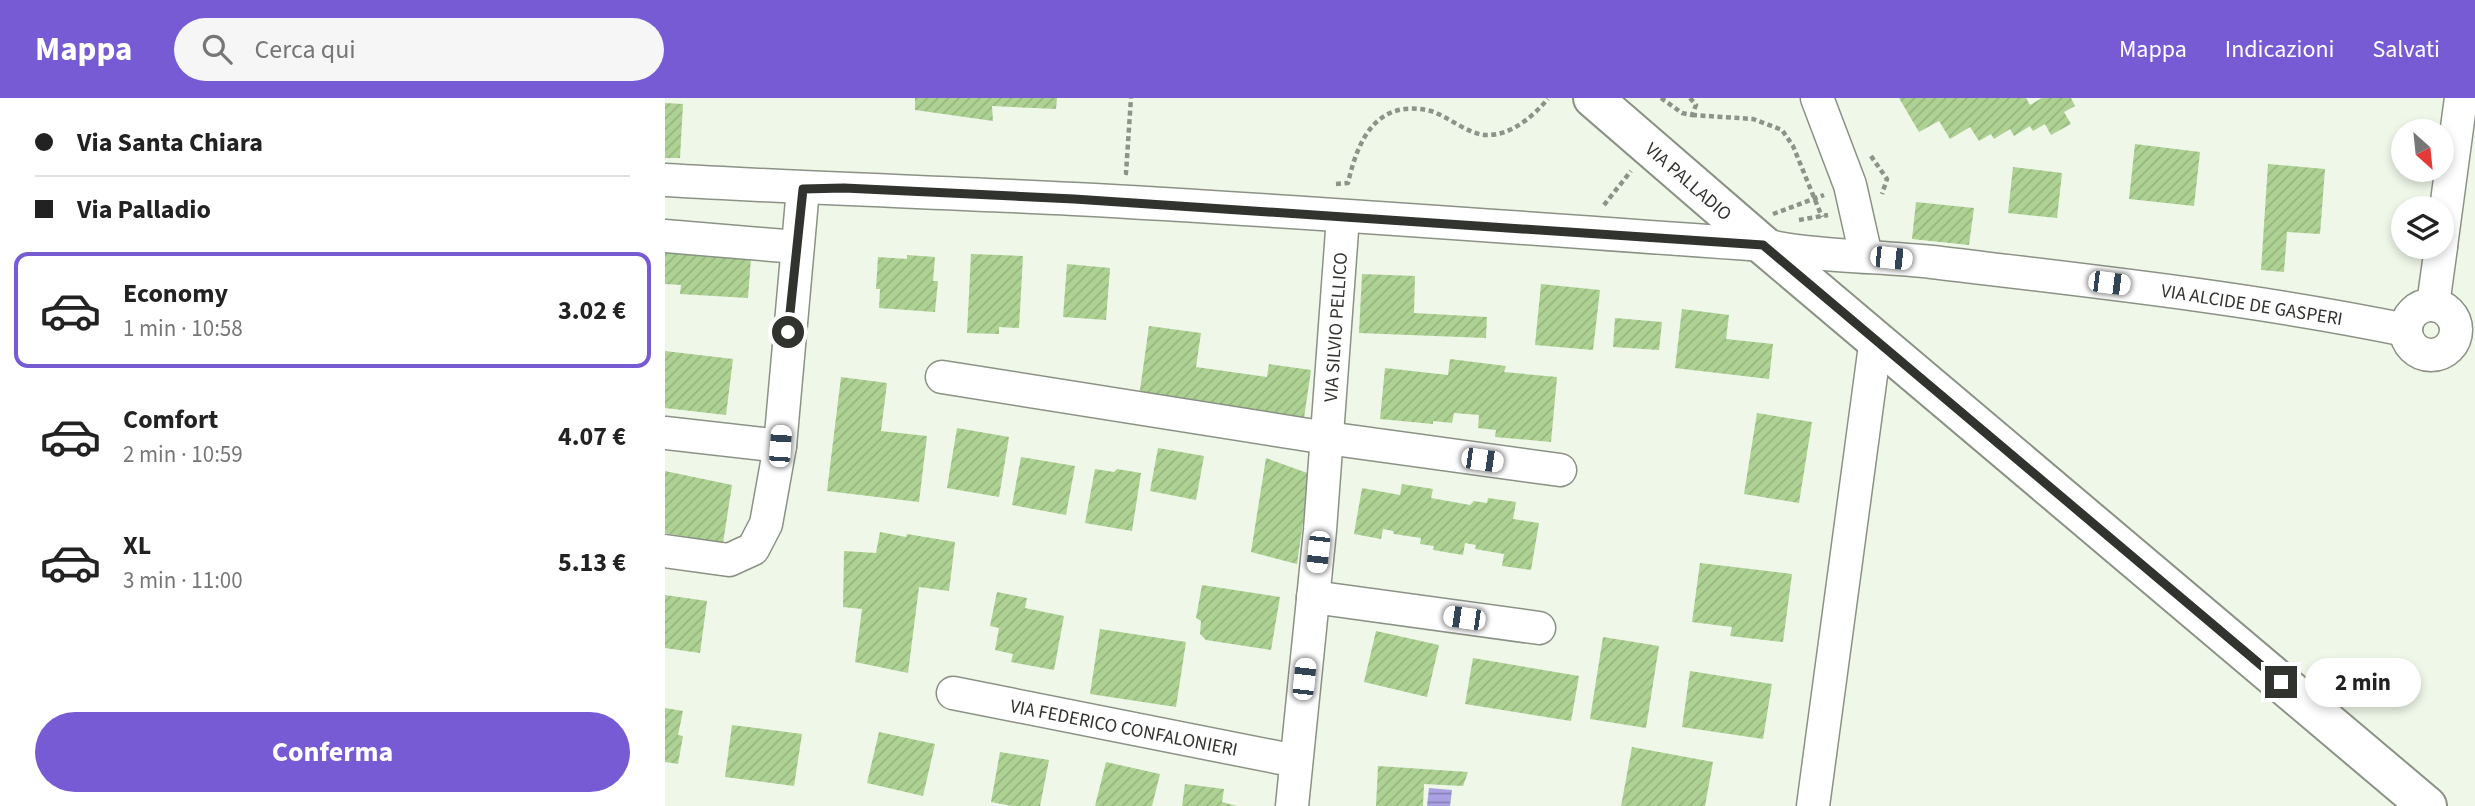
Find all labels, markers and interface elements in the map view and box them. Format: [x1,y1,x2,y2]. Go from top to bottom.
search box [174,18,664,81]
text: Mappa [35,26,132,73]
icon: search [198,30,236,68]
text: Cerca qui [254,31,356,68]
text: Mappa [2119,32,2187,67]
text: Indicazioni [2225,32,2334,67]
text: Salvati [2372,32,2440,67]
north arrow [2391,119,2453,182]
map controls [2391,119,2454,259]
text: Via Santa Chiara [77,124,263,161]
street label: VIA PALLADIO [1639,137,1737,227]
text: Via Palladio [77,191,211,228]
button: layers [2391,196,2454,259]
car [1870,245,1913,271]
street label: VIA SILVIO PELLICO [1318,251,1355,403]
car [2087,270,2132,296]
text: Economy [123,275,228,312]
street label: VIA ALCIDE DE GASPERI [2159,278,2344,333]
icon: car [39,279,102,342]
text: 3.02 € [558,292,626,329]
text: 1 min · 10:58 [123,312,243,345]
route start [772,316,804,348]
text: Comfort [123,401,218,438]
icon: car [39,405,102,468]
text: 4.07 € [558,418,626,455]
car [769,424,792,468]
text: 2 min · 10:59 [123,438,243,471]
car [1460,447,1505,473]
text: XL [123,527,151,564]
car [1306,530,1331,574]
icon: car [39,531,102,594]
text: 5.13 € [558,544,626,581]
text: 3 min · 11:00 [123,564,243,597]
car [1442,605,1487,631]
car [1292,657,1317,701]
callout: 2 min [2305,658,2421,706]
route end [2265,666,2297,698]
text: 2 min [2335,666,2391,699]
street label: VIA FEDERICO CONFALONIERI [1008,693,1240,764]
button: Conferma [35,712,630,792]

